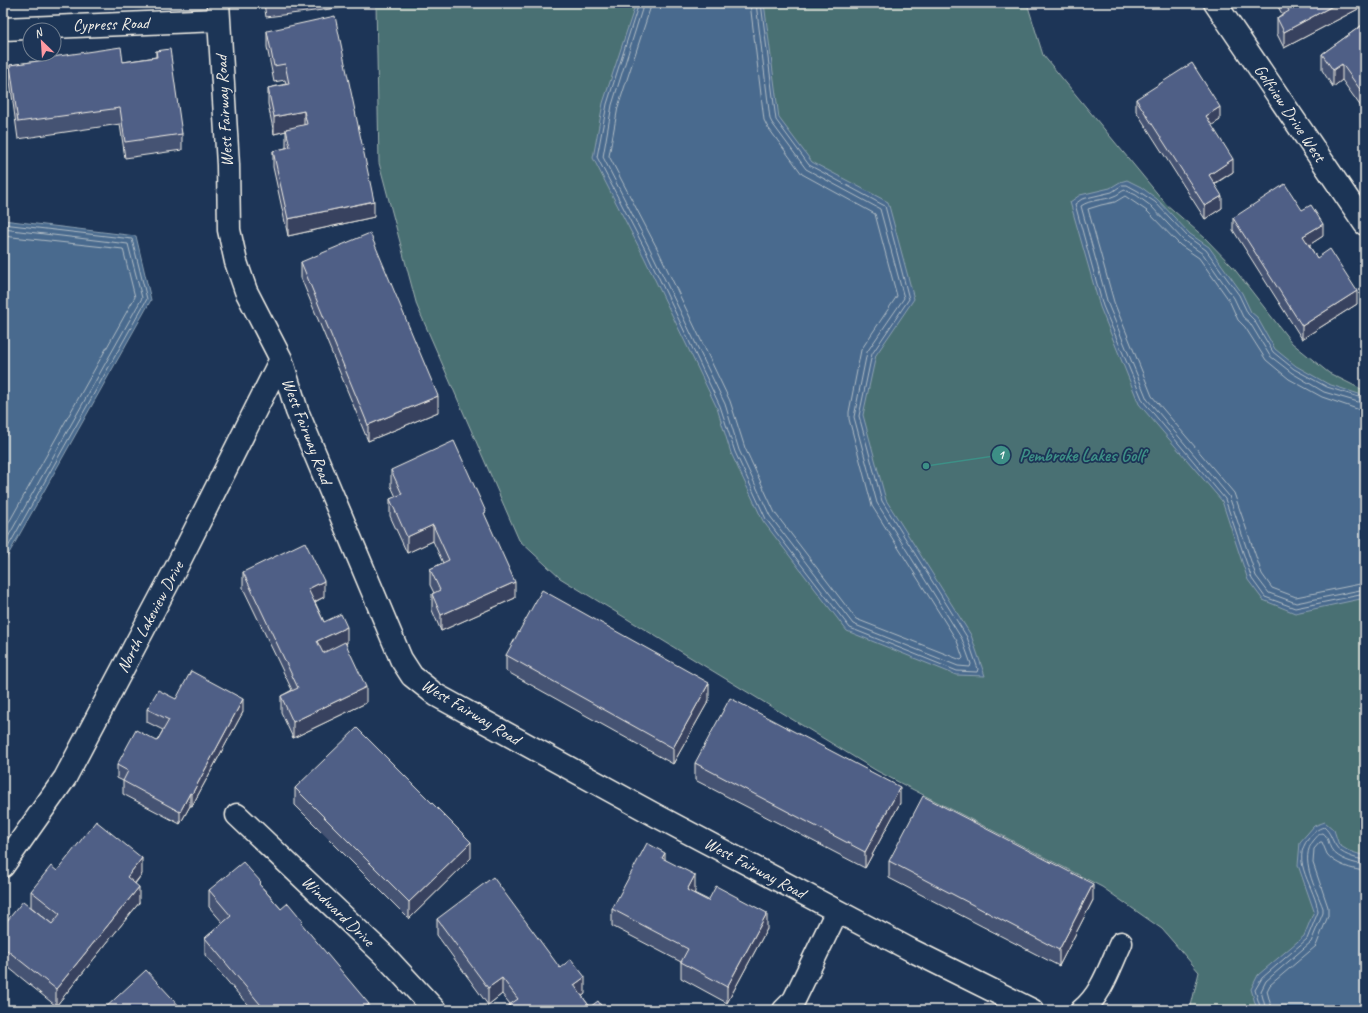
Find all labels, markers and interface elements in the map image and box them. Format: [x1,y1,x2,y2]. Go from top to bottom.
street label: Cypress Road [73,12,152,36]
north arrow [22,22,62,62]
text: N [32,24,46,41]
street label: West Fairway Road [210,52,237,167]
street label: Golfview Drive West [1250,60,1332,168]
street label: West Fairway Road [277,375,338,489]
callout: Pembroke Lakes Golf [991,440,1152,470]
text: Pembroke Lakes Golf [1019,444,1149,466]
text: 1 [998,447,1005,463]
street label: North Lakeview Drive [112,556,189,676]
street label: West Fairway Road [418,674,526,751]
street label: West Fairway Road [701,832,811,905]
street label: Windward Drive [297,871,380,952]

